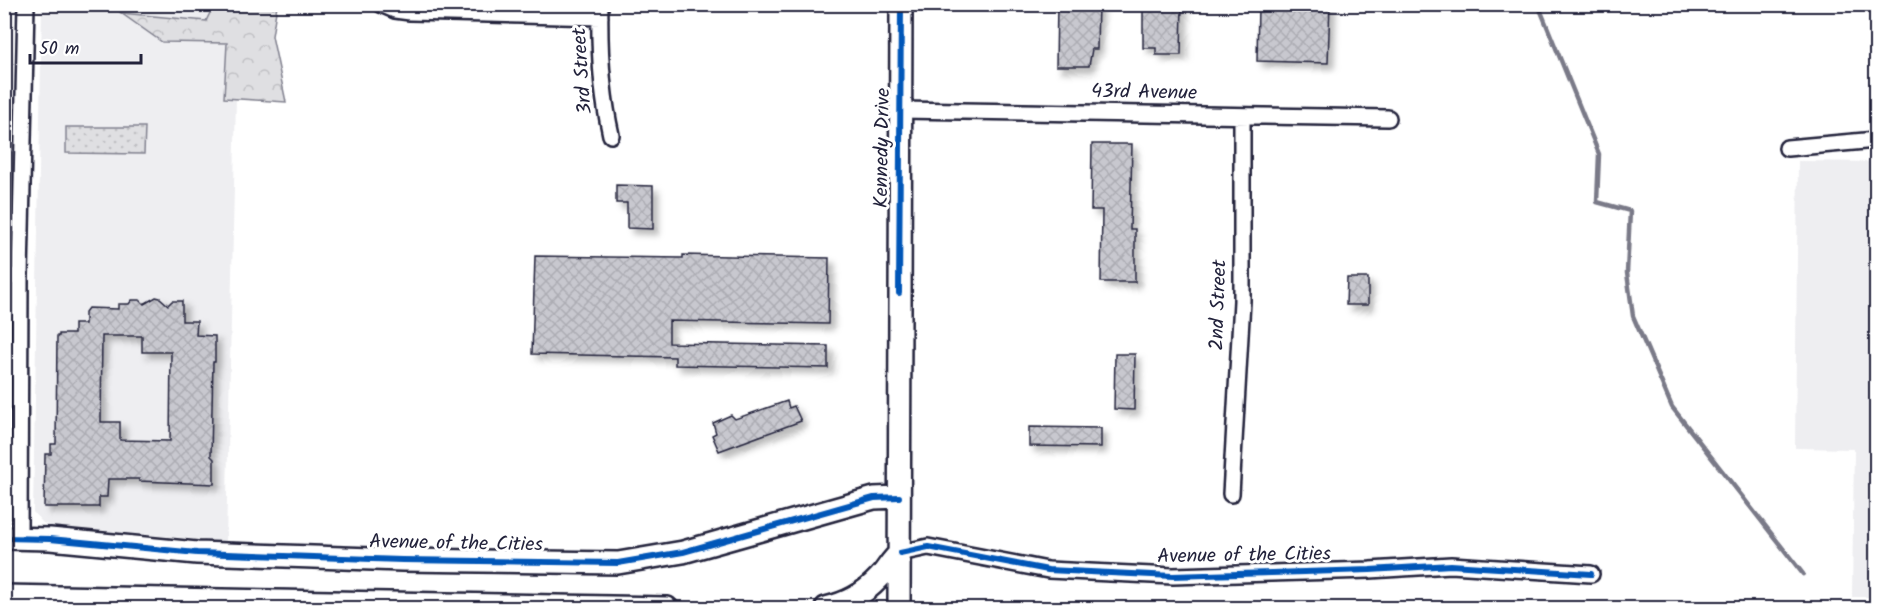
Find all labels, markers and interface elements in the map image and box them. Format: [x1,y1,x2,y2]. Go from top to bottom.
street label: 3rd Street [564,26,602,115]
scale bar [30,27,141,65]
text: 50 m [39,35,79,64]
street label: 43rd Avenue [1091,76,1197,110]
street label: Kennedy Drive [866,88,900,208]
street label: 2nd Street [1201,259,1237,351]
street label: Avenue of the Cities [369,526,544,562]
street label: Avenue of the Cities [1157,538,1332,574]

